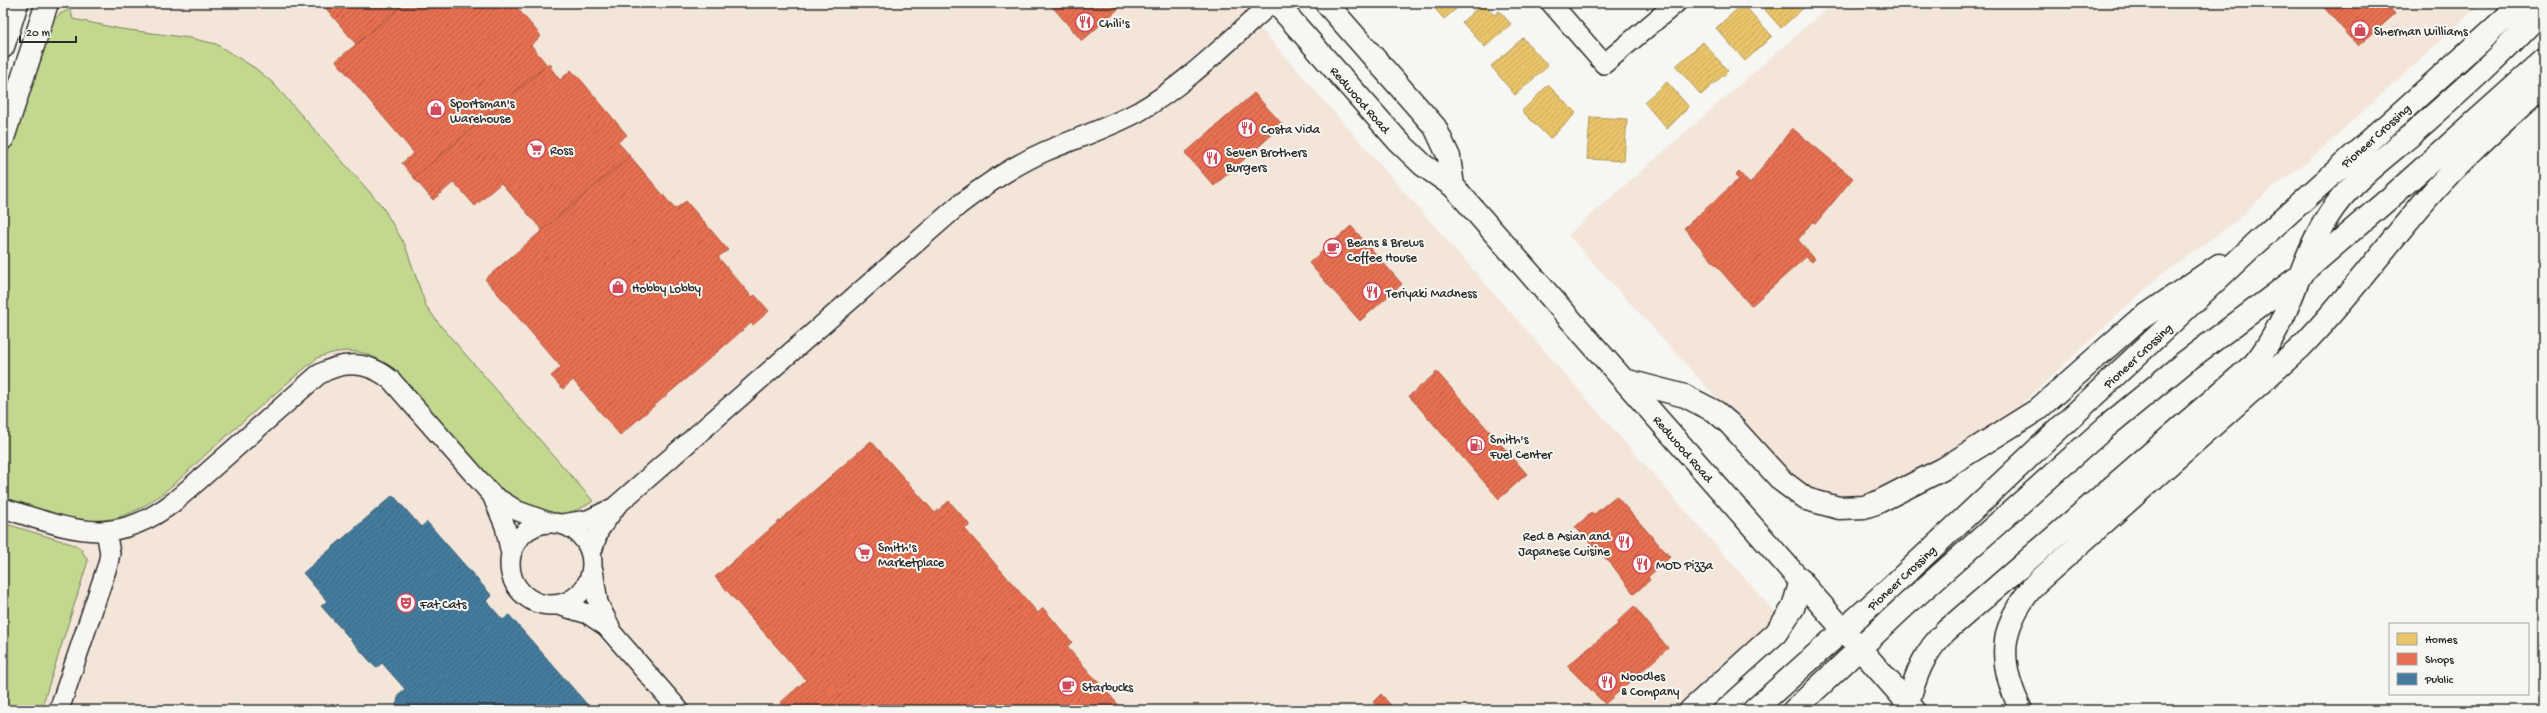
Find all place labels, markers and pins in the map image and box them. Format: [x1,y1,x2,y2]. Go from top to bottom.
restaurant icon: Chili's [1074,11,1096,33]
place label: Chili's [1099,17,1131,32]
shop icon: Sherman Williams [2349,19,2371,41]
place label: Sherman Williams [2374,25,2469,40]
place label: Sportsman's Warehouse [450,97,516,127]
shop icon: Sportsman's Warehouse [425,98,447,120]
restaurant icon: Costa Vida [1236,117,1258,139]
place label: Costa Vida [1261,123,1321,138]
supermarket icon: Ross [525,138,547,160]
place label: Ross [550,144,574,159]
place label: Seven Brothers Burgers [1225,146,1308,176]
restaurant icon: Seven Brothers Burgers [1201,147,1223,169]
place label: Beans & Brews Coffee House [1346,236,1425,266]
cafe icon: Beans & Brews Coffee House [1322,237,1344,259]
shop icon: Hobby Lobby [607,276,629,298]
restaurant icon: Teriyaki Madness [1361,281,1383,303]
place label: Hobby Lobby [632,282,702,297]
place label: Teriyaki Madness [1385,287,1478,302]
place label: Smith's Fuel Center [1489,433,1553,463]
fuel station icon: Smith's Fuel Center [1465,434,1487,456]
place label: Red 8 Asian and Japanese Cuisine [1518,530,1611,560]
restaurant icon: Red 8 Asian and Japanese Cuisine [1613,531,1635,553]
place label: Smith's Marketplace [878,541,945,571]
supermarket icon: Smith's Marketplace [853,542,875,564]
restaurant icon: MOD Pizza [1631,553,1653,575]
place label: MOD Pizza [1656,559,1714,574]
theatre icon: Fat Cats [395,592,417,614]
place label: Fat Cats [419,598,468,613]
place label: Noodles & Company [1621,670,1680,700]
restaurant icon: Noodles & Company [1596,671,1618,693]
cafe icon: Starbucks [1057,675,1079,697]
place label: Starbucks [1082,681,1134,696]

